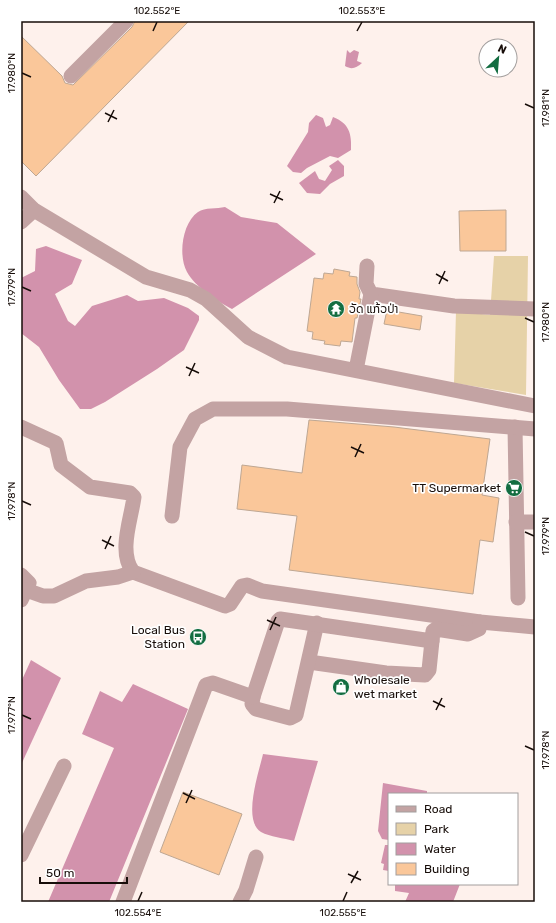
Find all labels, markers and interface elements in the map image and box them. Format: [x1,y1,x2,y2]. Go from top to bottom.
text: 102.552°E [134,5,180,17]
text: 102.553°E [339,5,385,17]
north arrow [478,38,518,78]
text: N [496,42,509,57]
text: 17.980°N [6,53,18,93]
text: 17.981°N [540,89,552,127]
text: 17.979°N [6,268,18,306]
temple icon: ວັດ ແກ້ວປ່າ [326,299,346,319]
place label: ວັດ ແກ້ວປ່າ [349,302,398,316]
text: 17.980°N [540,302,552,342]
supermarket icon: TT Supermarket [504,478,524,498]
text: 17.978°N [6,481,18,521]
place label: TT Supermarket [412,481,501,495]
text: 17.979°N [540,517,552,555]
place label: Local Bus Station [131,623,185,651]
bus stop icon: Local Bus Station [188,627,208,647]
place label: Wholesale wet market [354,673,417,701]
shop icon: Wholesale wet market [331,677,351,697]
text: 17.977°N [6,696,18,734]
text: 17.978°N [540,730,552,770]
legend [388,793,518,885]
text: Road [424,802,452,816]
text: Park [424,822,450,836]
text: Water [424,842,456,856]
scale bar [40,859,127,885]
text: Building [424,862,470,876]
text: 50 m [46,866,74,880]
text: 102.554°E [114,907,162,919]
text: 102.555°E [320,907,366,919]

